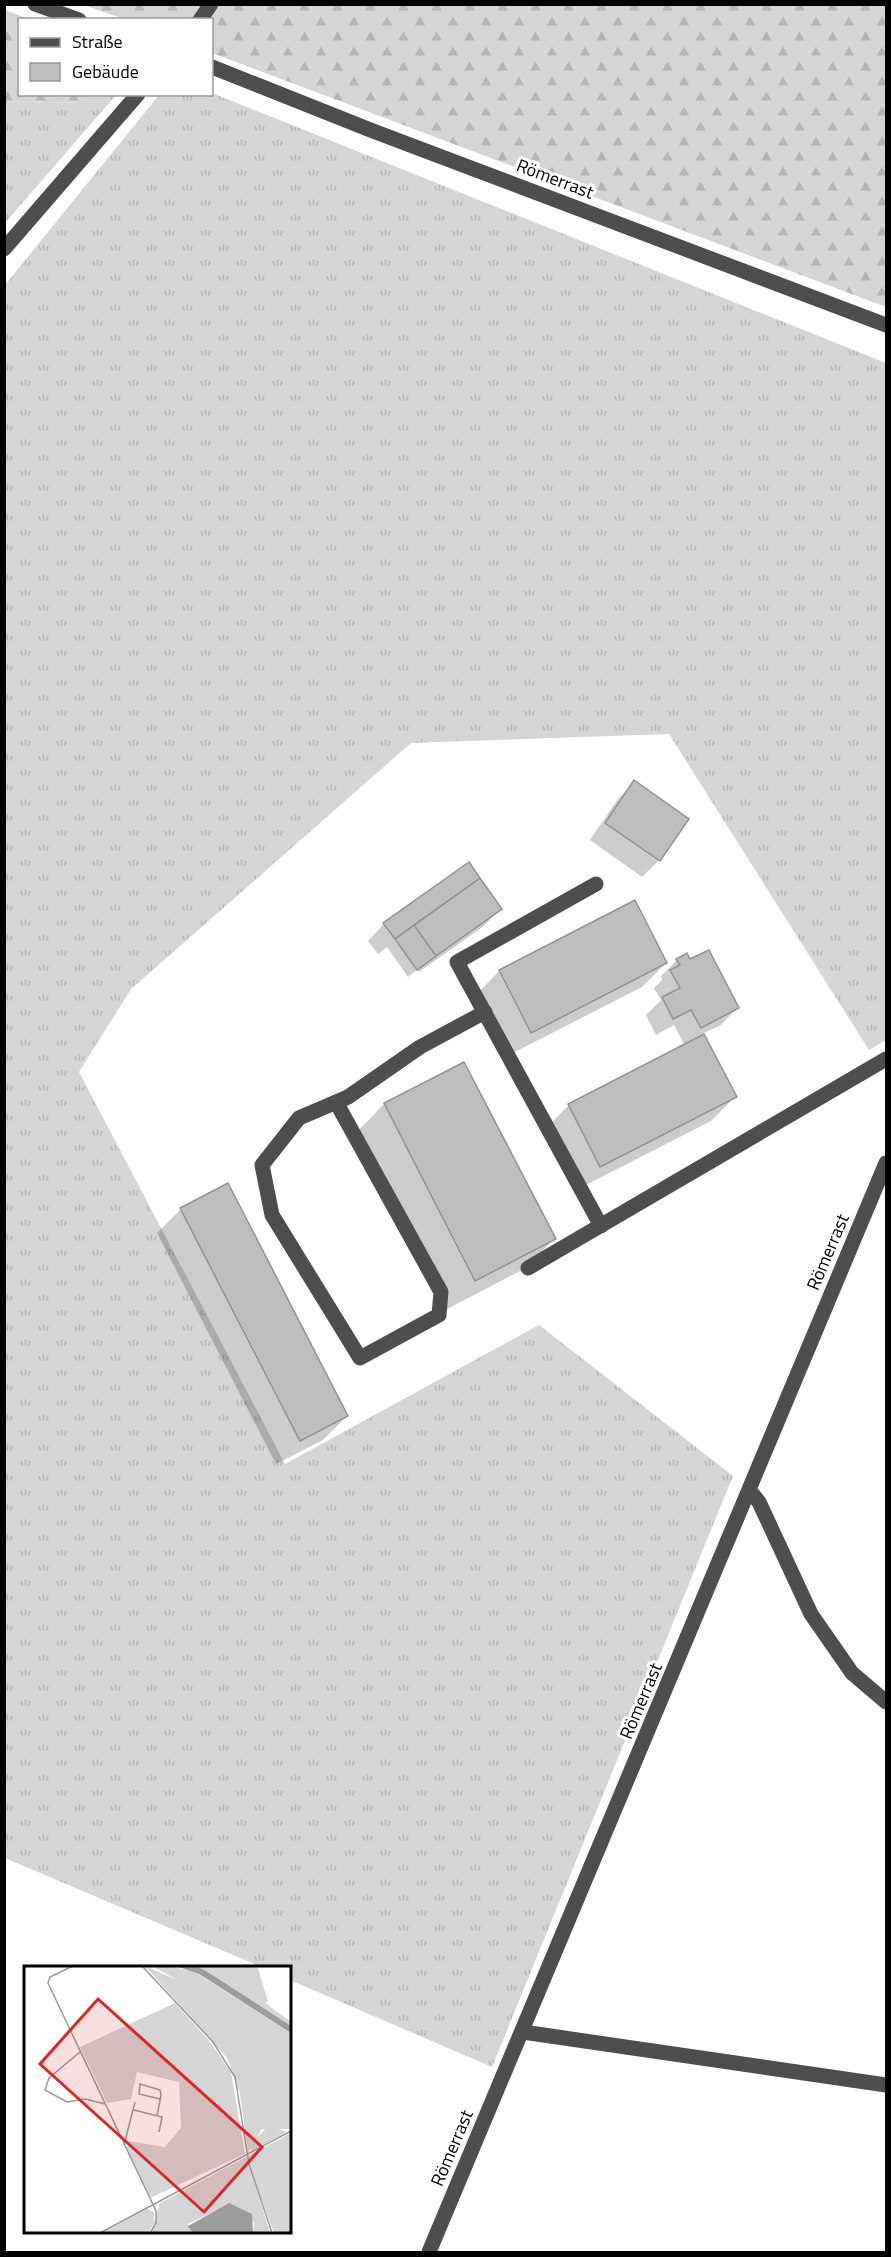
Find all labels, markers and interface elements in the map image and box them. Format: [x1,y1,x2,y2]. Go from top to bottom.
legend [18,18,213,96]
text: Straße [72,28,123,55]
text: Gebäude [72,58,139,85]
street label: Römerrast [513,151,598,206]
street label: Römerrast [799,1209,856,1294]
street label: Römerrast [612,1658,669,1743]
inset map [24,1966,291,2233]
street label: Römerrast [423,2105,480,2190]

